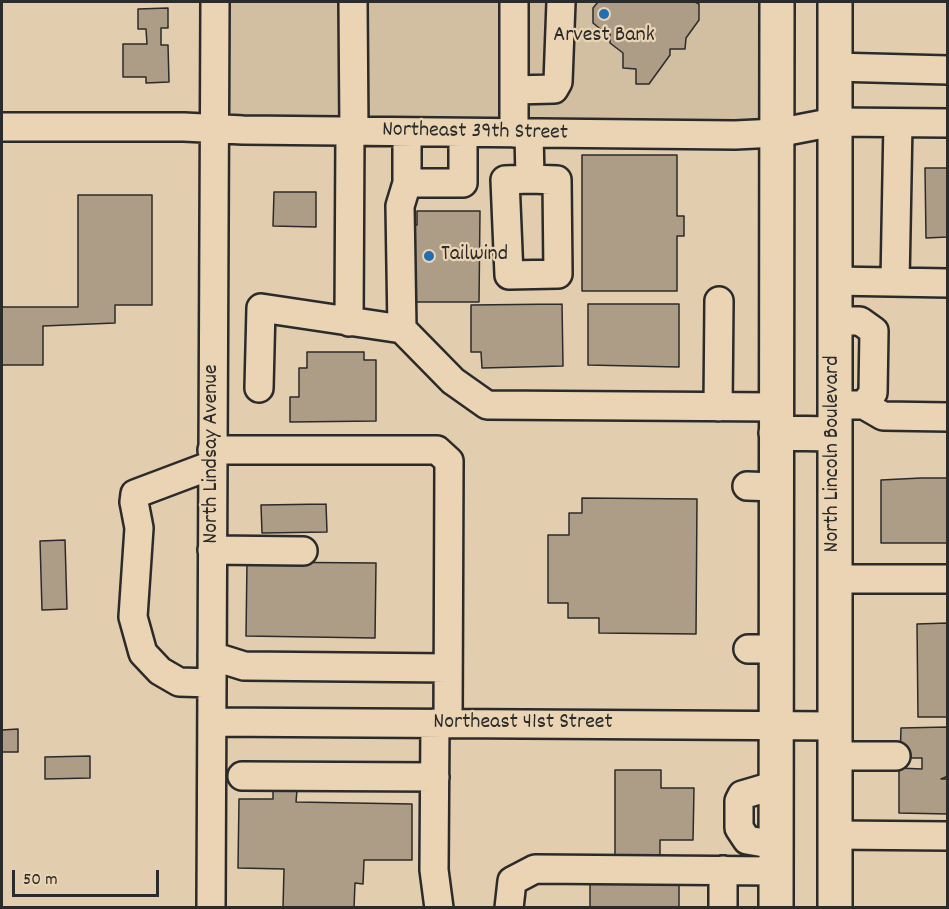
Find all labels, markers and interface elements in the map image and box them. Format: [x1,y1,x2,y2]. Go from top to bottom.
marker: Arvest Bank [597,7,611,21]
place label: Arvest Bank [553,24,655,50]
street label: Northeast 39th Street [382,118,568,148]
place label: Tailwind [441,243,508,269]
marker: Tailwind [422,249,436,263]
street label: North Lincoln Boulevard [821,356,847,552]
street label: North Lindsay Avenue [200,364,226,544]
street label: Northeast 41st Street [433,711,613,737]
scale bar [15,858,162,896]
text: 50 m [23,868,58,893]

